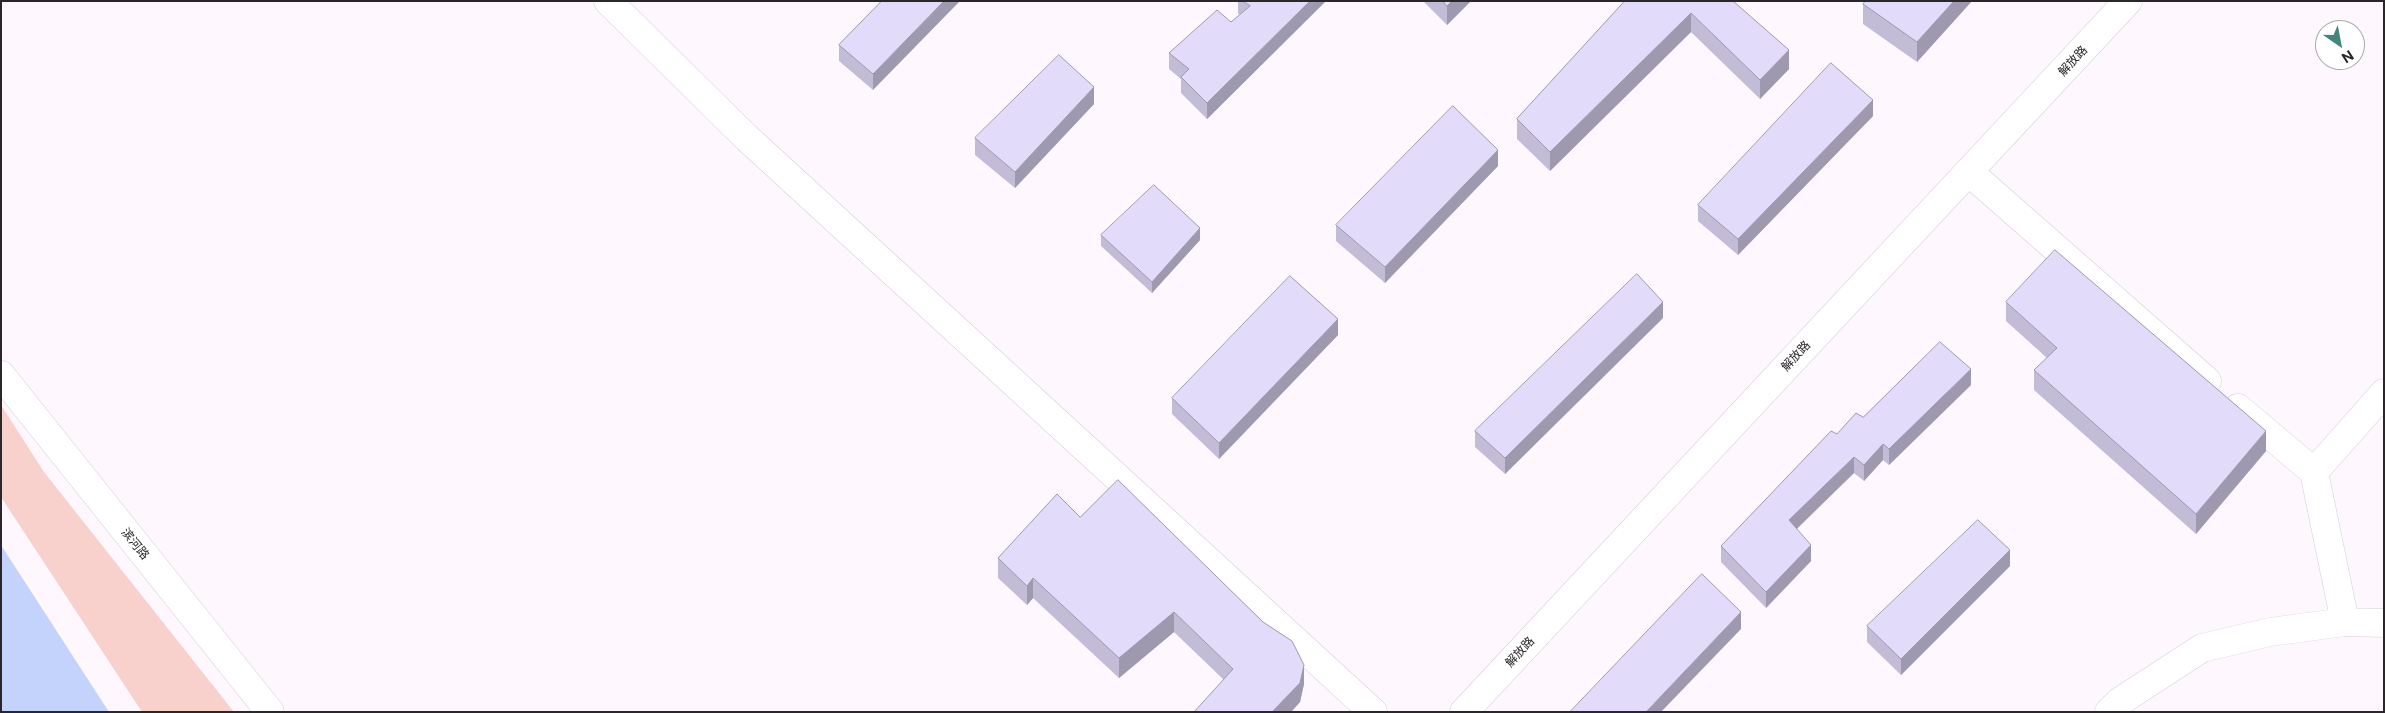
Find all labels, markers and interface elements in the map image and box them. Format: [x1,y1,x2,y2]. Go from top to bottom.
north arrow [2315,20,2365,70]
street label: 解放路 [2055,43,2091,79]
text: N [2339,47,2357,66]
street label: 解放路 [1778,338,1814,374]
street label: 滨河路 [118,525,152,563]
street label: 解放路 [1502,634,1538,670]

